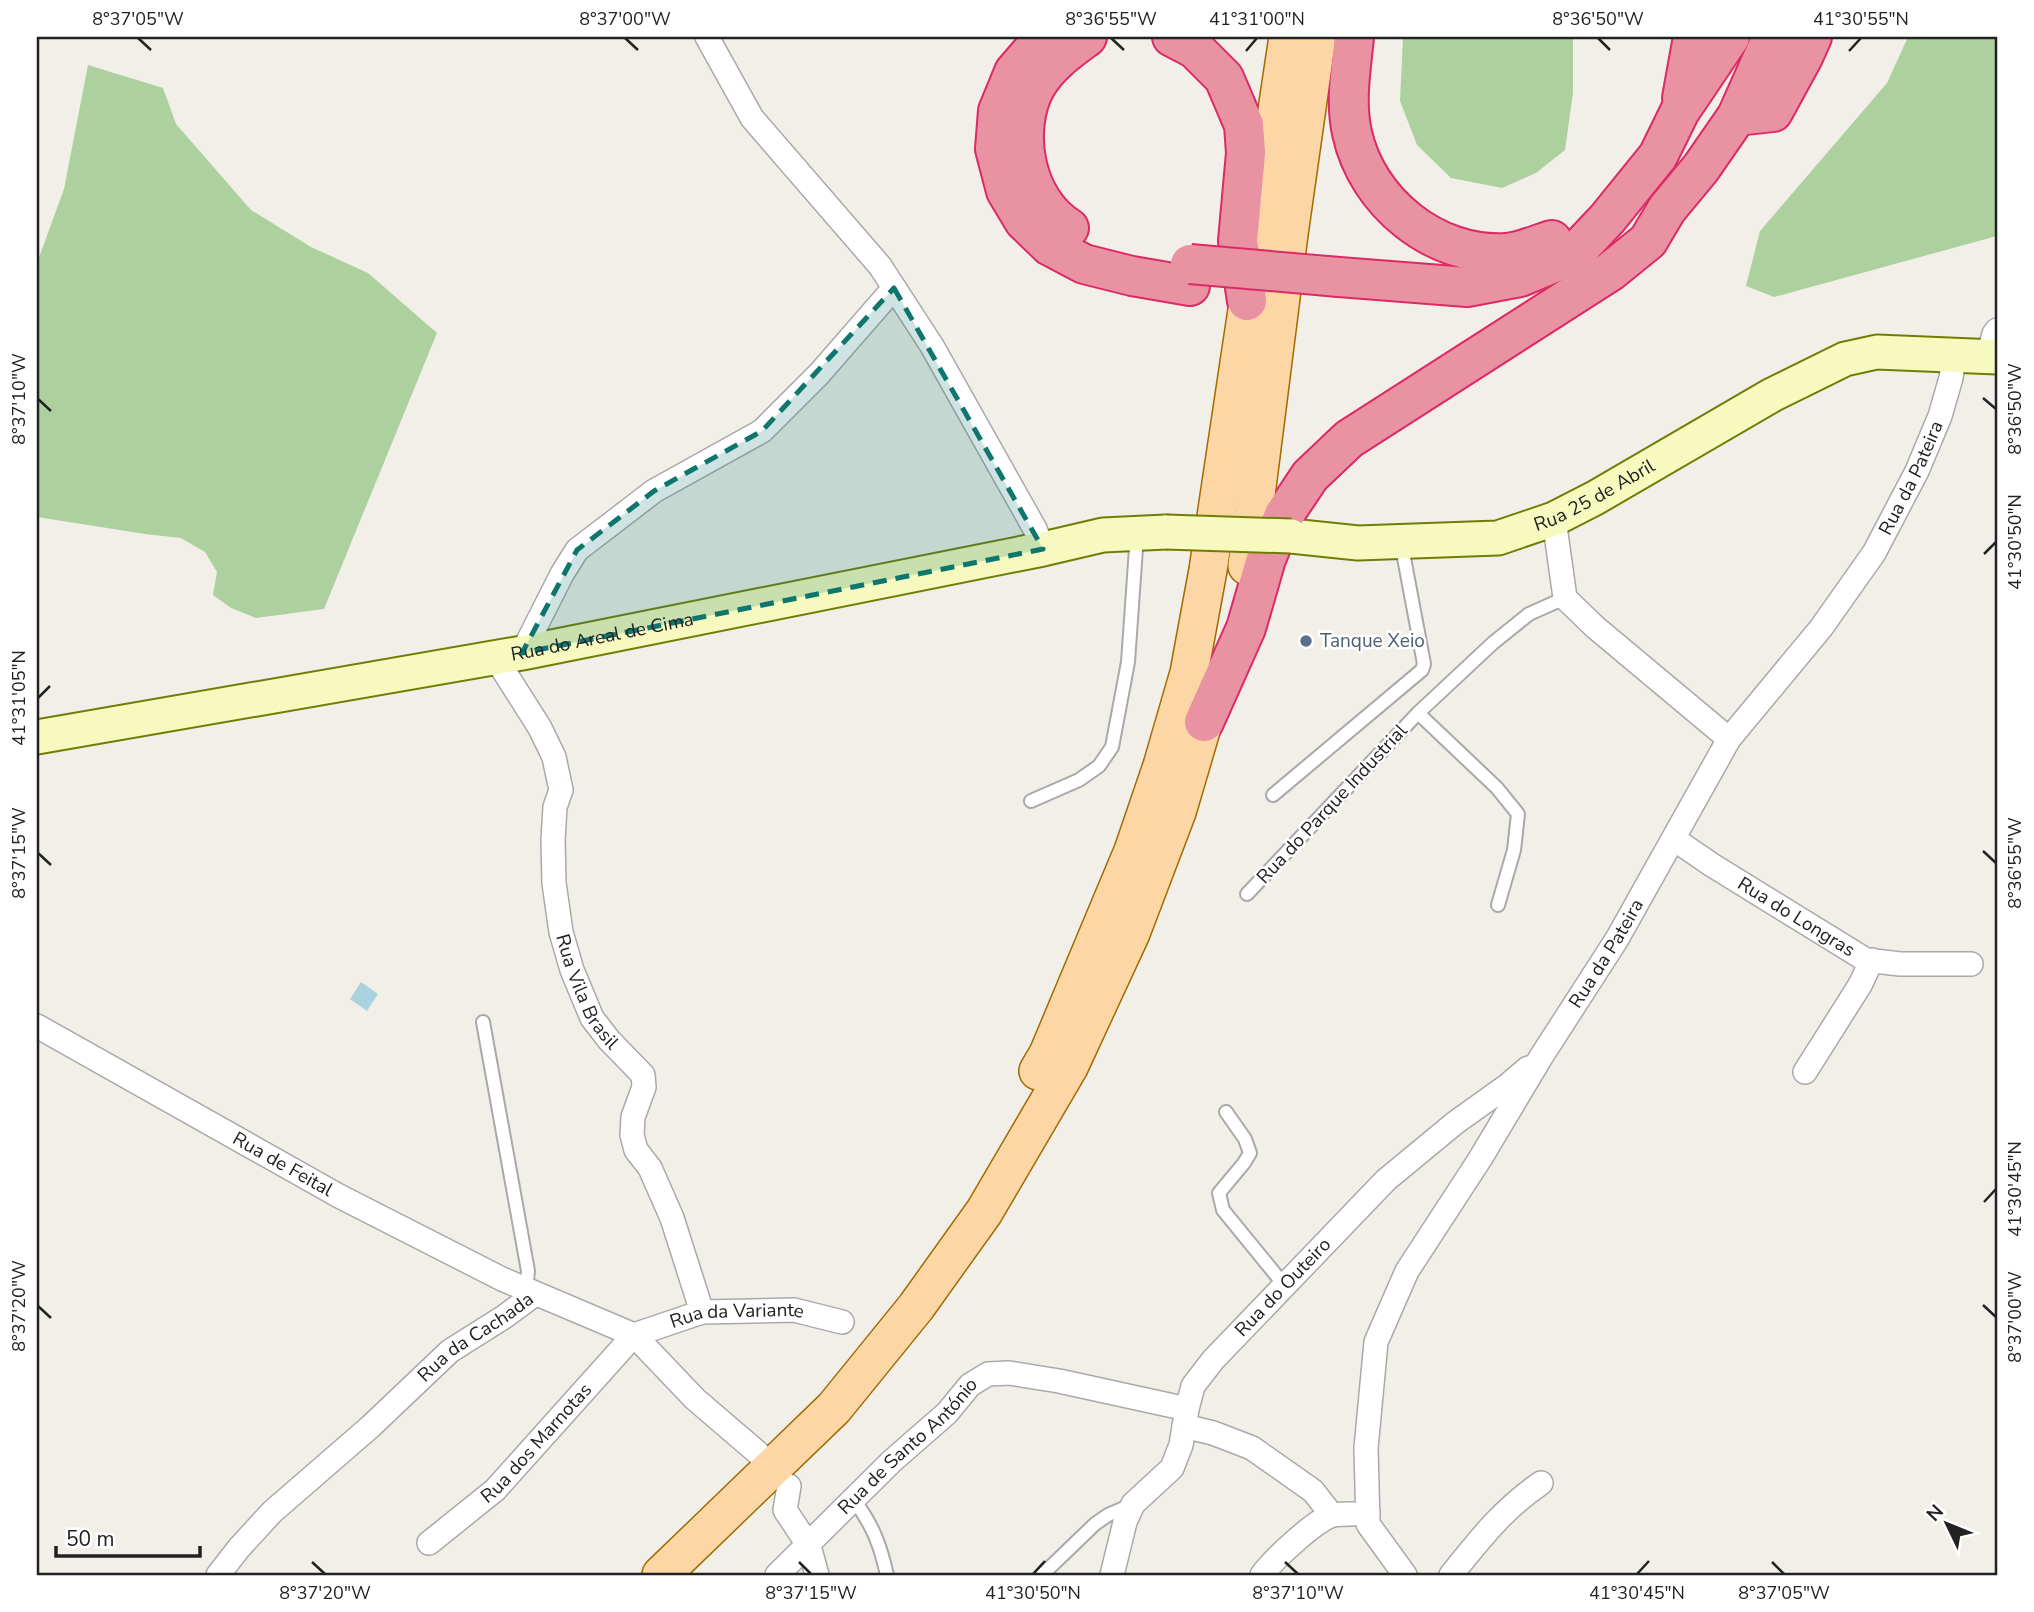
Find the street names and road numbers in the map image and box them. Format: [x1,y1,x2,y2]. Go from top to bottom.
street label: Rua da Pateira [1873,417,1950,540]
street label: Rua 25 de Abril [1530,453,1660,538]
street label: Rua do Areal de Cima [509,606,696,668]
street label: Rua do Parque Industrial [1251,718,1413,890]
street label: Rua do Longras [1733,871,1860,963]
street label: Rua da Pateira [1563,894,1650,1013]
street label: Rua Vila Brasil [549,931,625,1056]
street label: Rua de Feital [228,1126,338,1203]
street label: Rua do Outeiro [1229,1232,1337,1343]
street label: Rua da Cachada [412,1286,539,1388]
street label: Rua da Variante [666,1297,807,1335]
street label: Rua de Santo António [832,1371,982,1520]
street label: Rua dos Marnotas [475,1377,598,1509]

